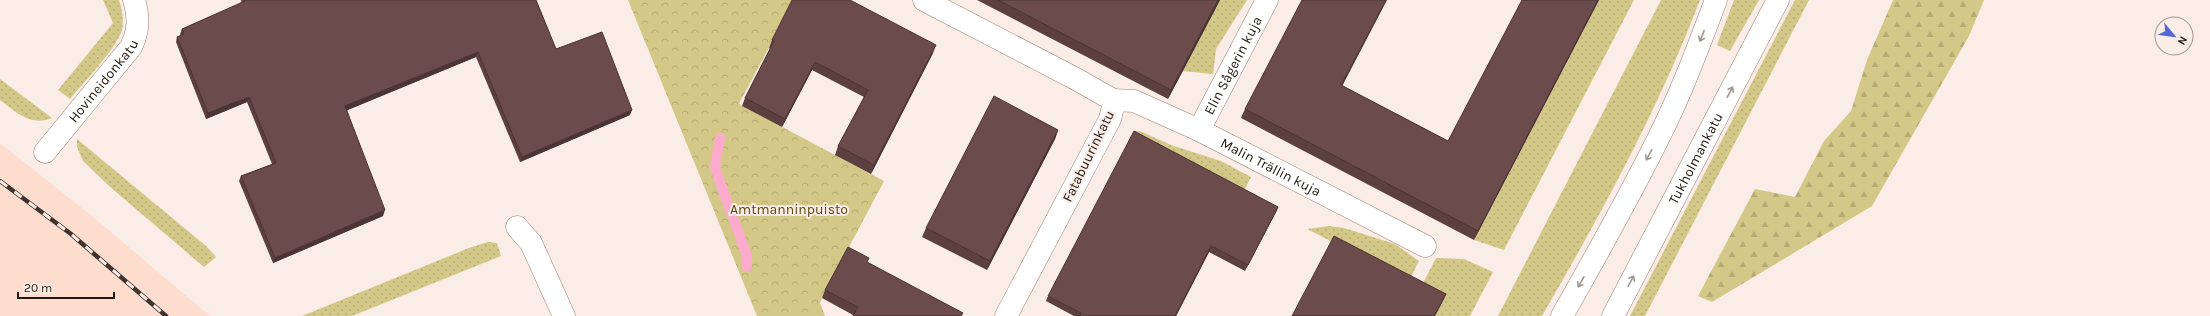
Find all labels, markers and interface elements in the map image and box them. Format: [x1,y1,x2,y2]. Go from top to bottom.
street label: Elin Sågerin kuja [1201,14,1266,118]
north arrow [2154,16,2194,56]
one-way arrow [1698,30,1706,42]
text: N [2175,34,2190,47]
street label: Hovineidonkatu [65,37,142,126]
one-way arrow [1727,86,1735,98]
street label: Fatabuurinkatu [1059,108,1118,205]
street label: Tukholmankatu [1665,110,1727,207]
street label: Malin Trällin kuja [1218,135,1324,200]
one-way arrow [1645,149,1653,161]
park label: Amtmanninpuisto [730,201,848,218]
scale bar [18,274,114,300]
one-way arrow [1577,276,1585,288]
one-way arrow [1628,276,1636,288]
text: 20 m [24,281,52,295]

